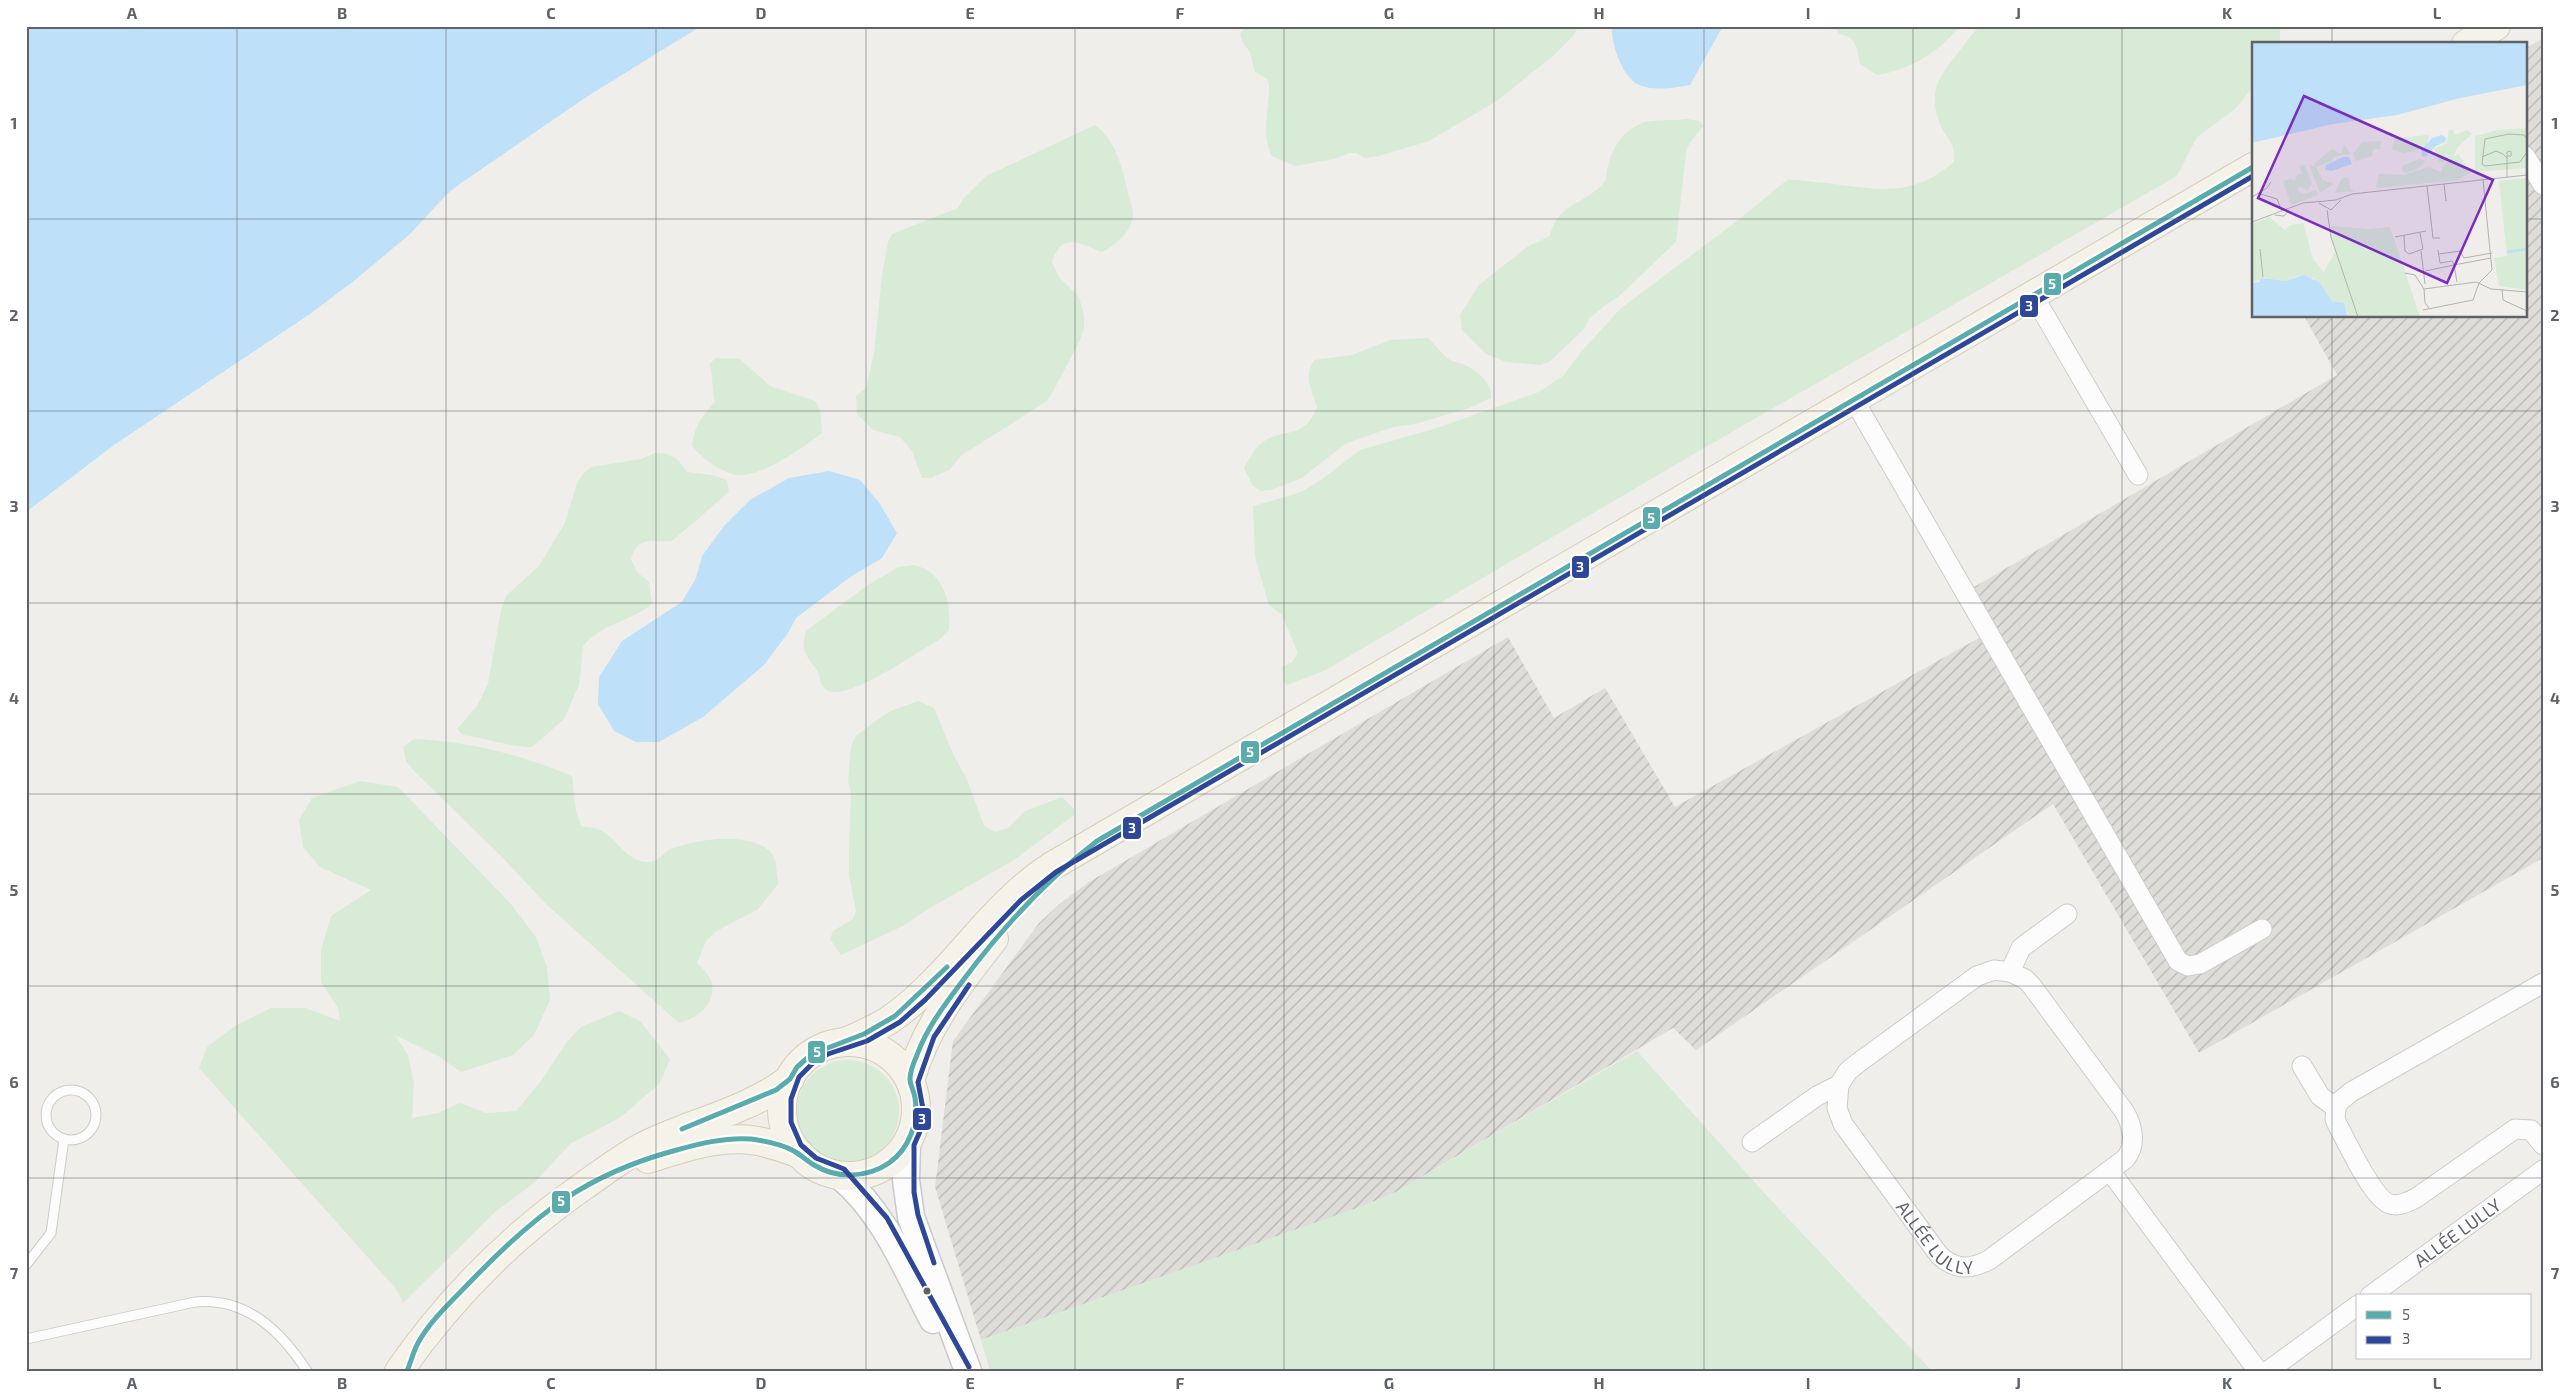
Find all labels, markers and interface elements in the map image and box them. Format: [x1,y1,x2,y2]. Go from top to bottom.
text: A [127,3,138,22]
text: B [337,3,347,22]
text: C [546,3,556,22]
text: D [756,3,767,22]
text: E [965,3,975,22]
text: F [1176,3,1185,22]
text: G [1384,3,1394,22]
text: H [1593,3,1605,22]
text: I [1806,3,1810,22]
text: J [2015,3,2021,22]
text: K [2222,3,2233,22]
text: L [2433,3,2442,22]
inset map [2252,42,2526,318]
text: 1 [11,113,17,132]
text: 1 [2552,113,2558,132]
line badge: 5 [2043,272,2062,296]
text: 5 [2048,275,2056,292]
line badge: 3 [2019,294,2039,318]
text: 3 [2025,297,2033,314]
text: 2 [9,305,19,324]
text: 2 [2550,305,2560,324]
text: 3 [9,496,19,515]
text: 3 [2550,496,2560,515]
line badge: 5 [1642,506,1661,530]
text: 5 [1647,509,1655,526]
line badge: 3 [1571,555,1590,579]
text: 3 [1576,558,1584,575]
text: 4 [9,688,19,707]
text: 4 [2550,688,2560,707]
line badge: 5 [1240,740,1260,764]
text: 5 [1246,743,1254,760]
line badge: 3 [1122,816,1142,840]
text: 3 [1128,819,1136,836]
text: 5 [10,880,19,899]
text: 5 [2551,880,2560,899]
line badge: 5 [807,1040,826,1064]
text: 5 [813,1043,821,1060]
text: 6 [9,1072,19,1091]
text: 6 [2550,1072,2560,1091]
line badge: 3 [912,1107,932,1131]
text: 3 [918,1110,926,1127]
line badge: 5 [551,1190,571,1214]
text: 5 [557,1192,565,1209]
street label: ALLÉE LULLY [2410,1193,2506,1271]
street label: ALLÉE LULLY [1892,1196,1975,1278]
text: 7 [10,1263,19,1282]
text: 7 [2551,1263,2560,1282]
unlabelled marker [922,1286,932,1296]
legend [2356,1294,2532,1360]
text: 5 [2402,1305,2410,1323]
text: 3 [2402,1329,2410,1347]
text: A [127,1373,138,1392]
text: B [337,1373,347,1392]
text: C [546,1373,556,1392]
text: D [756,1373,767,1392]
text: E [965,1373,975,1392]
text: F [1176,1373,1185,1392]
text: G [1384,1373,1394,1392]
text: H [1593,1373,1605,1392]
text: I [1806,1373,1810,1392]
text: J [2015,1373,2021,1392]
text: K [2222,1373,2233,1392]
text: L [2433,1373,2442,1392]

